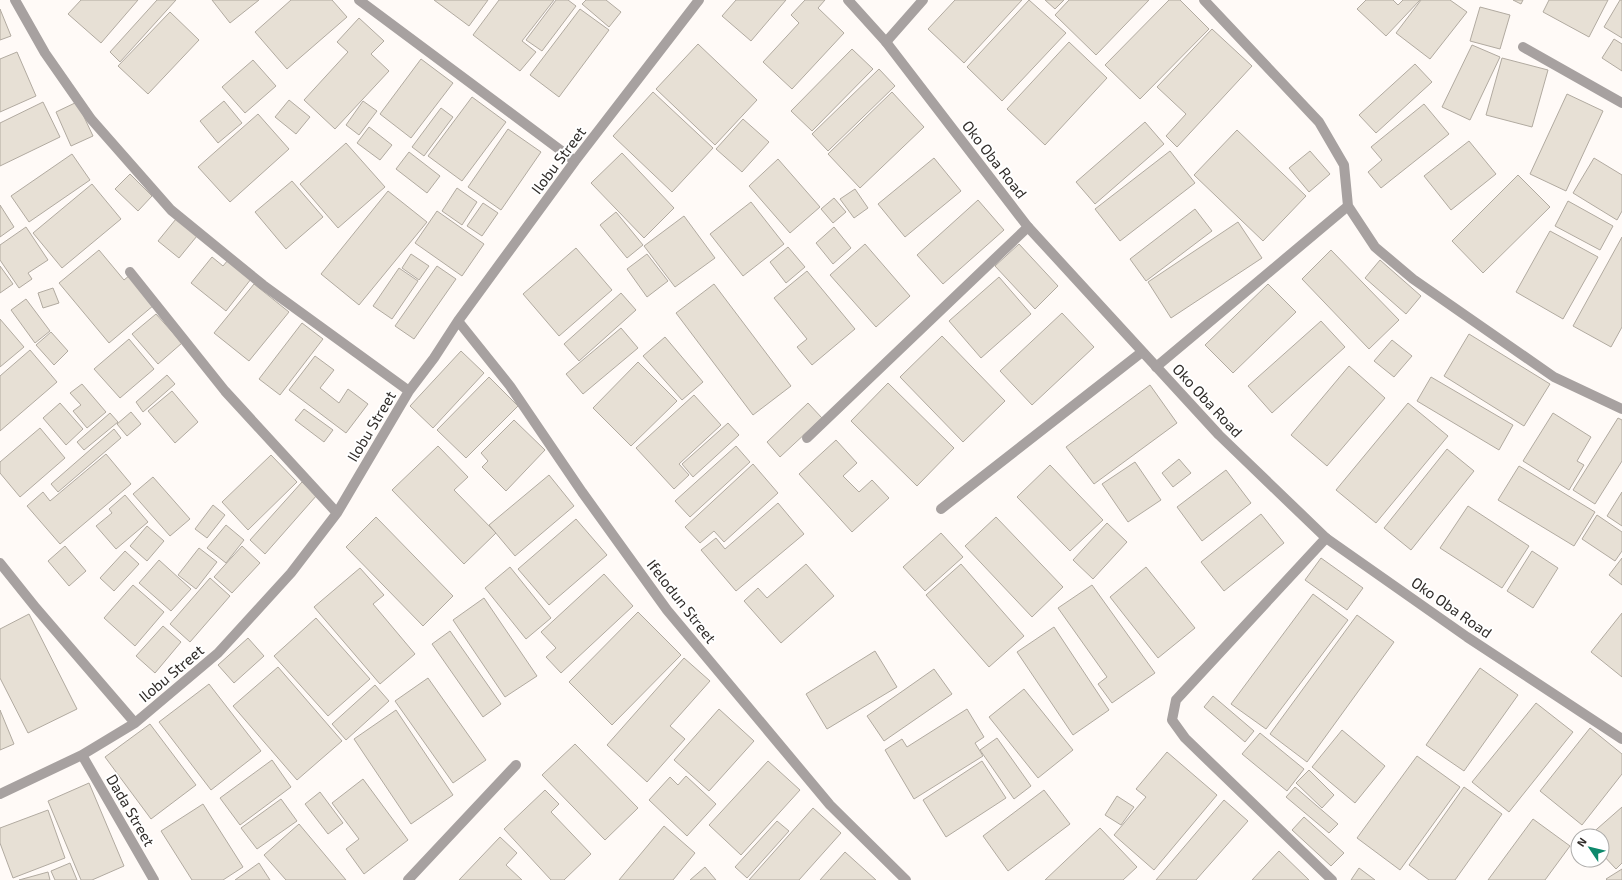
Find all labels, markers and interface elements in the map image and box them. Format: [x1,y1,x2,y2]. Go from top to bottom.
street label: Oko Oba Road [959,116,1031,202]
street label: Ilobu Street [527,123,589,197]
street label: Oko Oba Road [1169,359,1247,441]
street label: Ilobu Street [343,387,399,465]
street label: Ifelodun Street [644,555,720,647]
street label: Oko Oba Road [1408,573,1496,641]
street label: Ilobu Street [135,641,207,705]
street label: Dada Street [103,771,159,849]
north arrow [1570,828,1610,868]
text: N [1574,835,1589,849]

